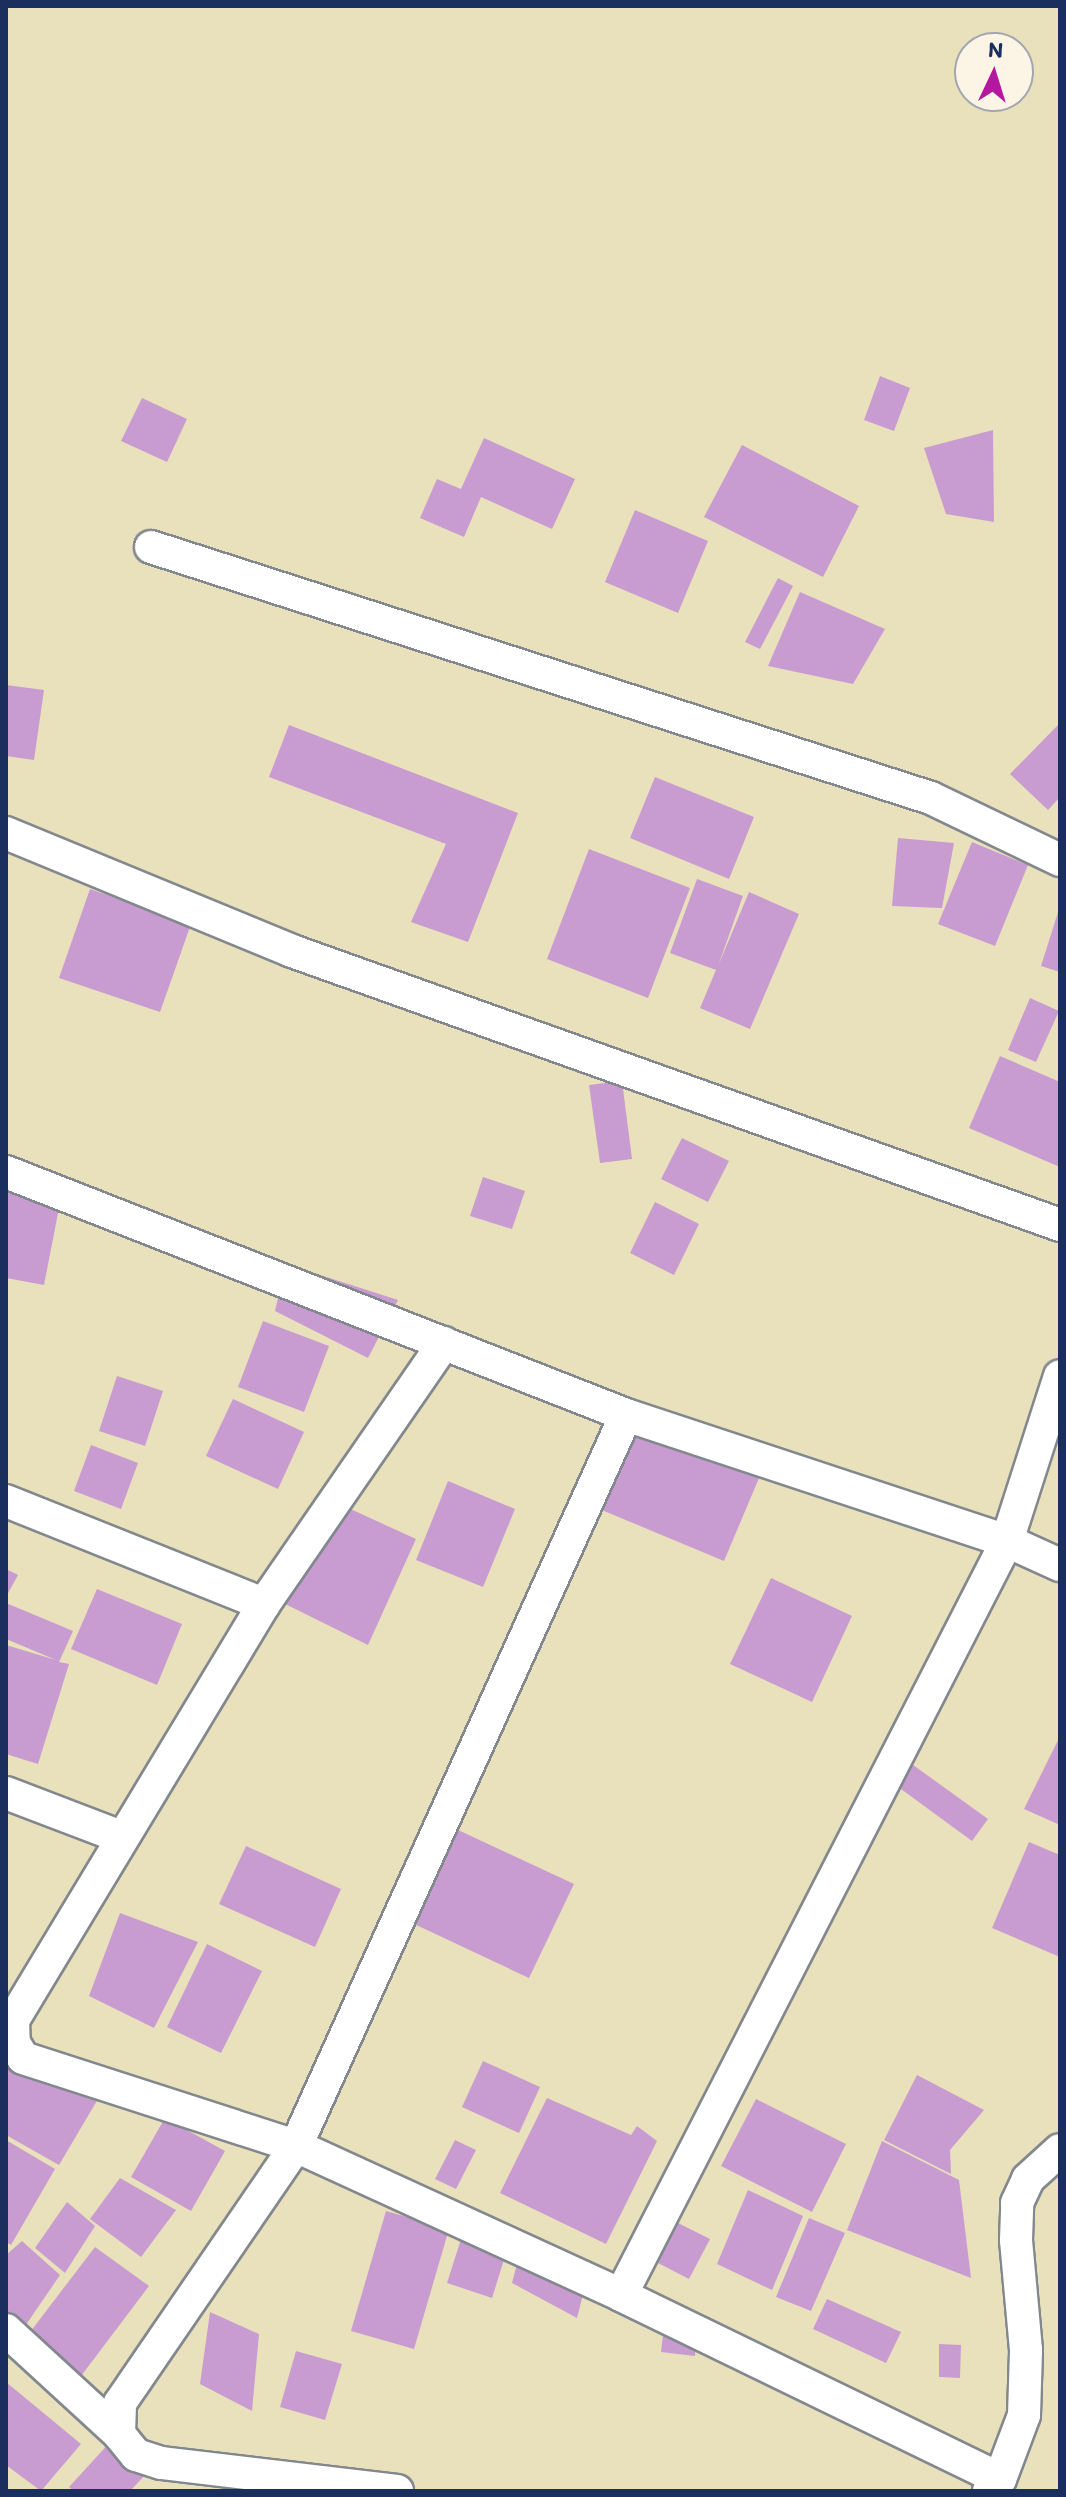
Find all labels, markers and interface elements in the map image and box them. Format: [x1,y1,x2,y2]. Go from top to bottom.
north arrow [954,32,1034,112]
text: N [987,36,1004,64]

